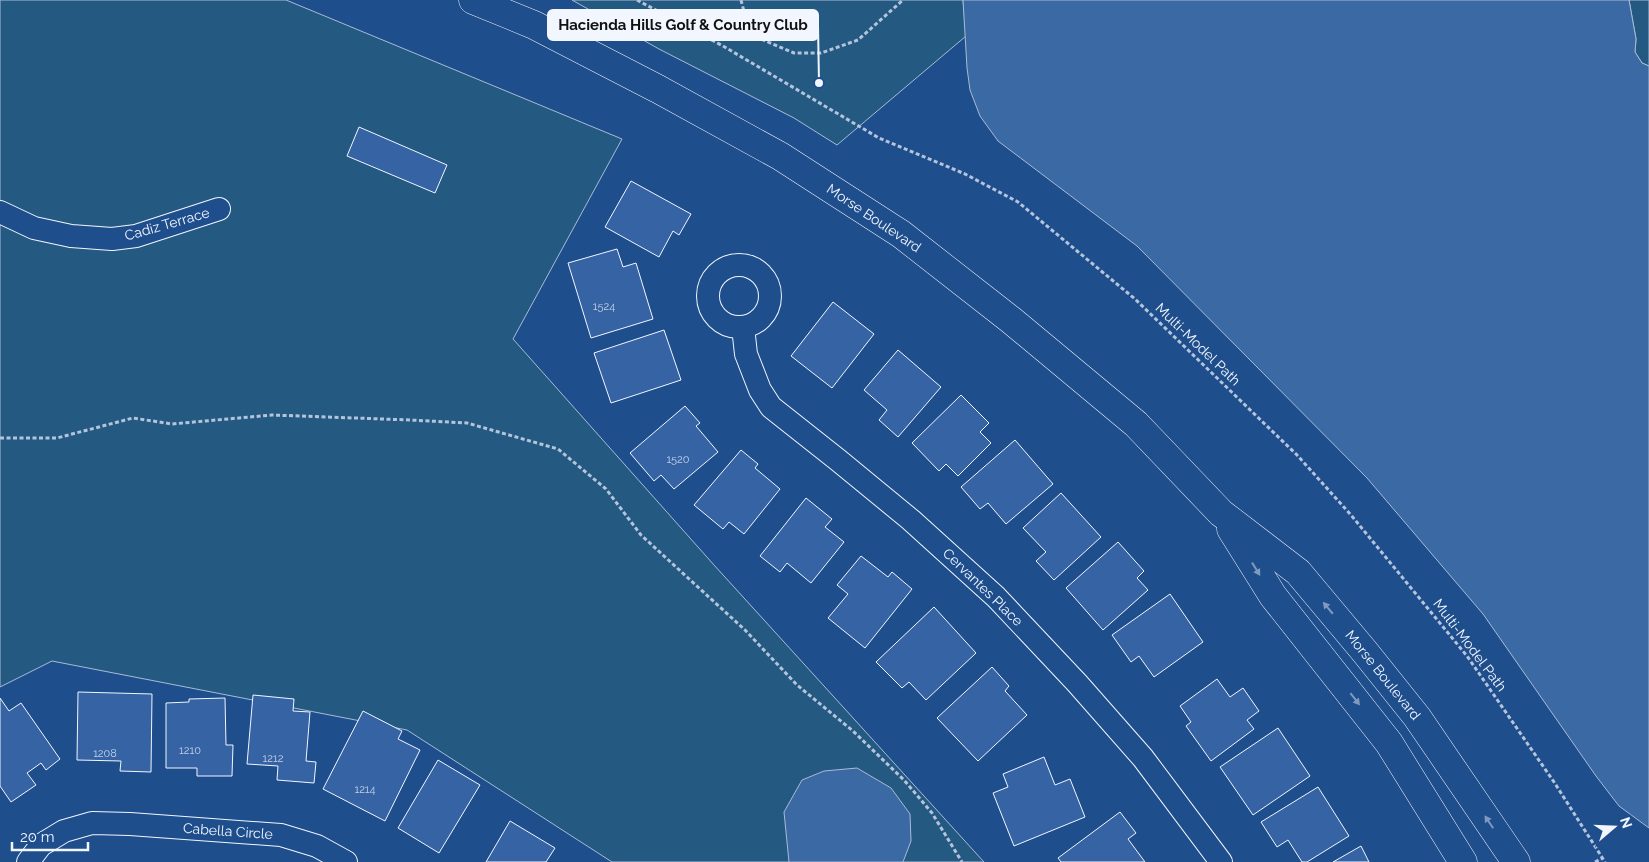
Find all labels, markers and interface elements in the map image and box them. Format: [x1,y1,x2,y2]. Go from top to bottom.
callout: Hacienda Hills Golf & Country Club [548,10,818,40]
text: Hacienda Hills Golf & Country Club [558,16,808,34]
street label: Morse Boulevard [824,181,924,255]
street label: Cadiz Terrace [123,204,211,244]
house number: 1524 [593,300,615,313]
street label: Multi-Model Path [1152,300,1244,388]
house number: 1520 [666,453,690,466]
street label: Cervantes Place [940,545,1026,629]
one-way arrow [1252,563,1261,576]
street label: Multi-Model Path [1430,596,1510,694]
one-way arrow [1323,602,1334,615]
street label: Morse Boulevard [1342,627,1424,723]
one-way arrow [1349,692,1360,705]
house number: 1210 [179,744,201,757]
house number: 1208 [93,747,117,760]
house number: 1212 [263,752,284,765]
house number: 1214 [354,783,376,796]
north arrow [1589,802,1639,852]
one-way arrow [1484,815,1494,828]
text: N [1617,815,1636,830]
scale bar [12,820,89,852]
street label: Cabella Circle [183,820,273,842]
text: 20 m [20,828,55,846]

